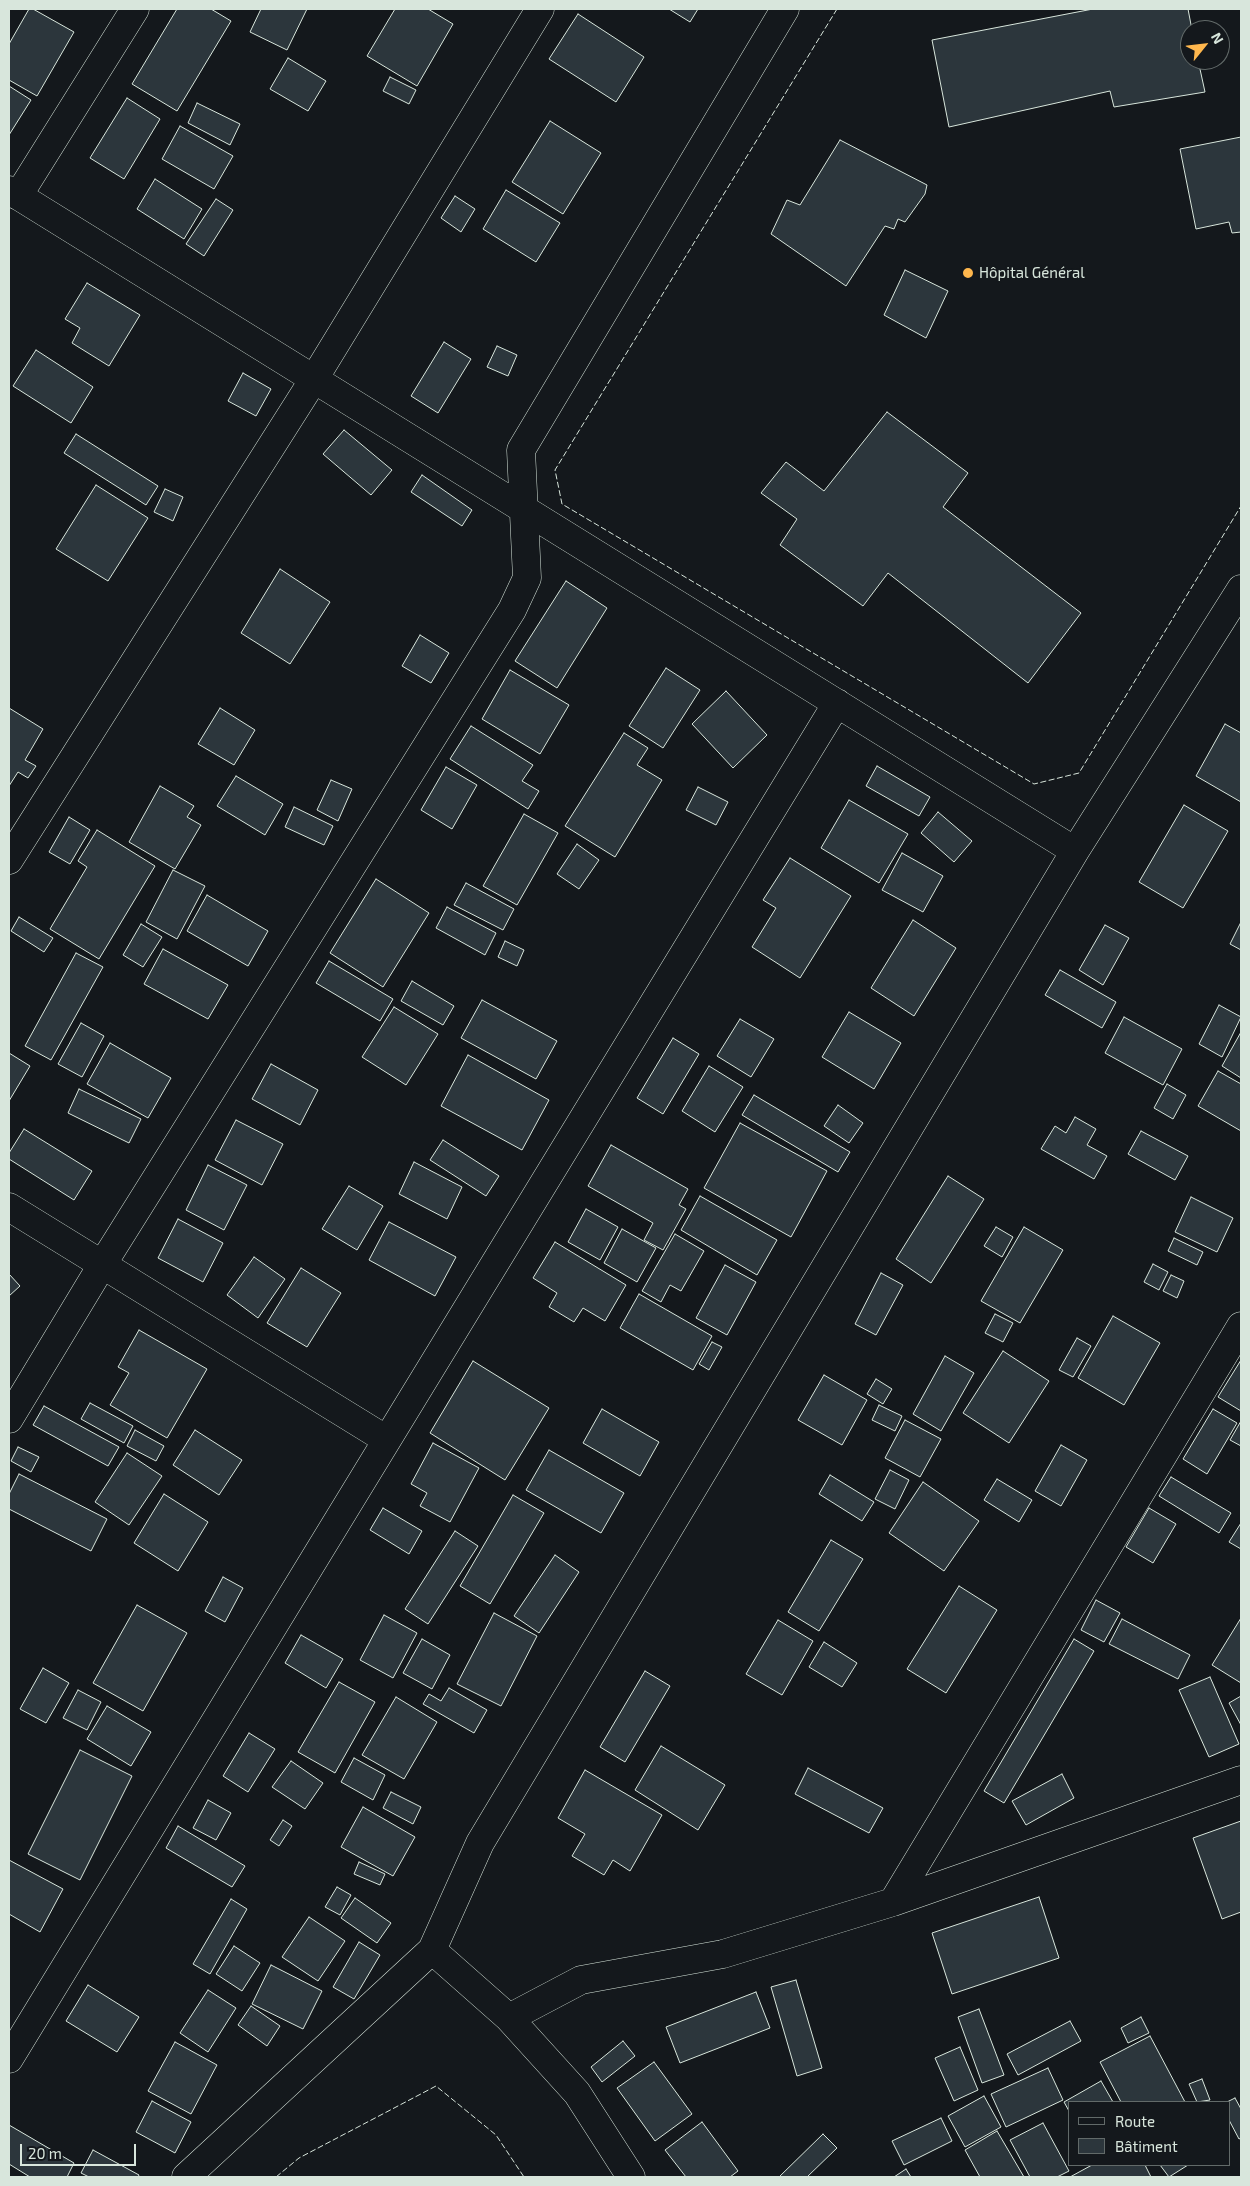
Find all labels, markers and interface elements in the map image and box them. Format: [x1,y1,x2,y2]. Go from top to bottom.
north arrow [1180,20,1230,70]
text: N [1208,29,1228,47]
place label: Hôpital Général [979,264,1085,282]
marker: Hôpital Général [961,266,975,280]
legend [1068,2101,1230,2166]
text: Route [1115,2112,1155,2130]
scale bar [22,2134,139,2166]
text: Bâtiment [1115,2137,1178,2155]
text: 20 m [28,2144,62,2162]

